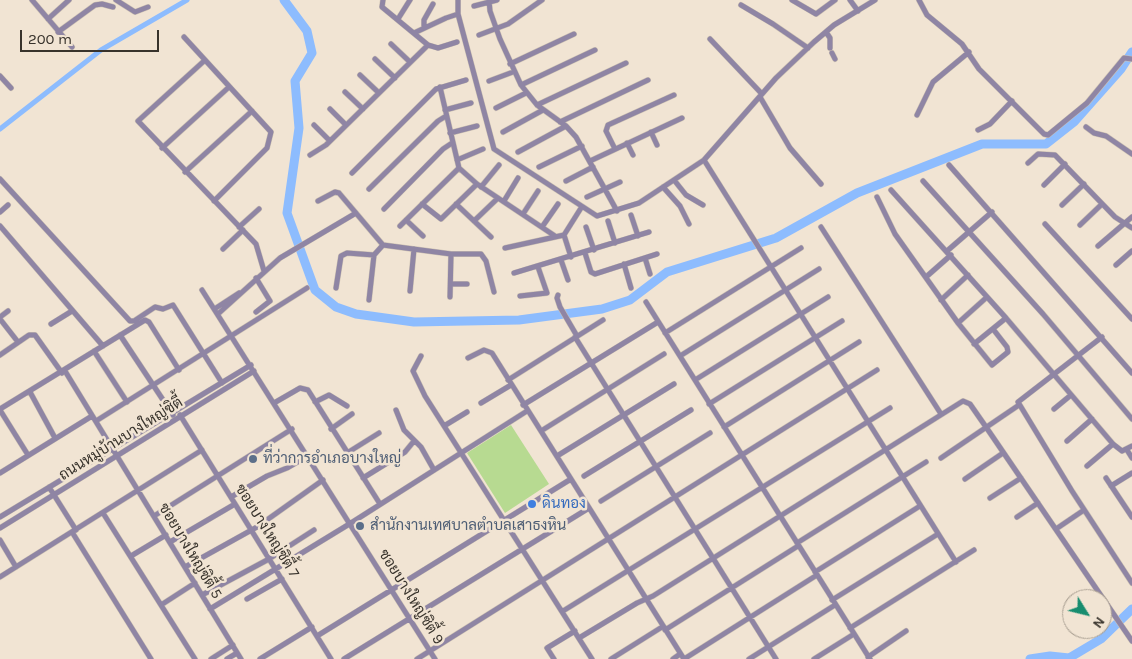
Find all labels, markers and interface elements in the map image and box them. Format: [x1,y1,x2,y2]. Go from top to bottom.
scale bar [22,20,161,52]
text: 200 m [28,30,72,48]
street label: ถนนหมู่บ้านบางใหญ่ซิตี้ [56,394,186,484]
place label: ที่ว่าการอำเภอบางใหญ่ [263,450,401,468]
marker: ที่ว่าการอำเภอบางใหญ่ [247,453,259,465]
street label: ซอยบางใหญ่ซิตี้ 7 [231,481,303,581]
place label: ดินทอง [542,495,586,513]
marker: ดินทอง [526,498,538,510]
street label: ซอยบางใหญ่ซิตี้ 5 [154,500,226,602]
place label: สำนักงานเทศบาลตำบลเสาธงหิน [370,517,566,535]
marker: สำนักงานเทศบาลตำบลเสาธงหิน [354,520,366,532]
street label: ซอยบางใหญ่ซิตี้ 9 [375,546,447,648]
north arrow [1062,589,1112,639]
text: N [1089,613,1109,632]

